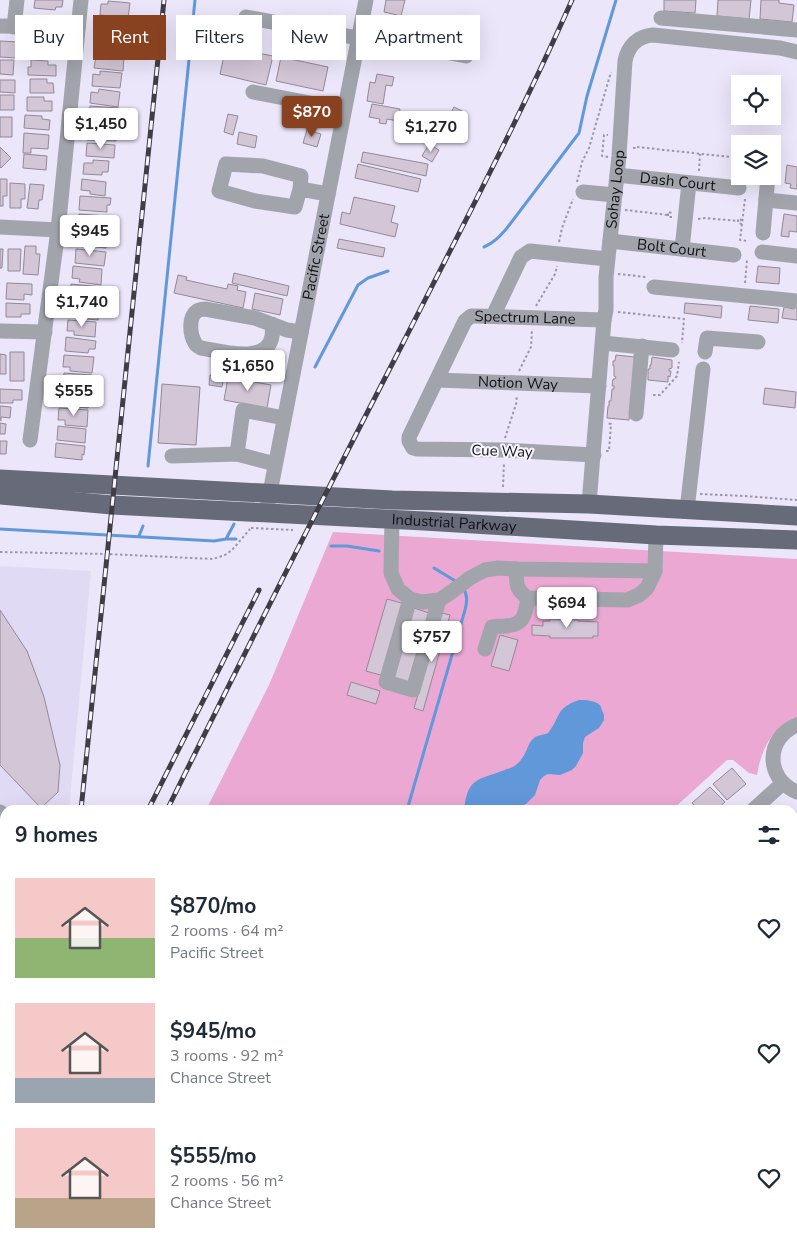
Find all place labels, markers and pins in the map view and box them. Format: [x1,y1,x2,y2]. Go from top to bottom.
pin: $870 [282,96,342,138]
pin: $1,450 [60,108,142,150]
pin: $1,270 [390,110,472,153]
pin: $945 [60,214,120,257]
pin: $1,740 [41,286,123,328]
pin: $1,650 [207,350,289,392]
pin: $555 [44,374,104,417]
pin: $694 [537,586,597,629]
pin: $757 [402,620,462,663]

